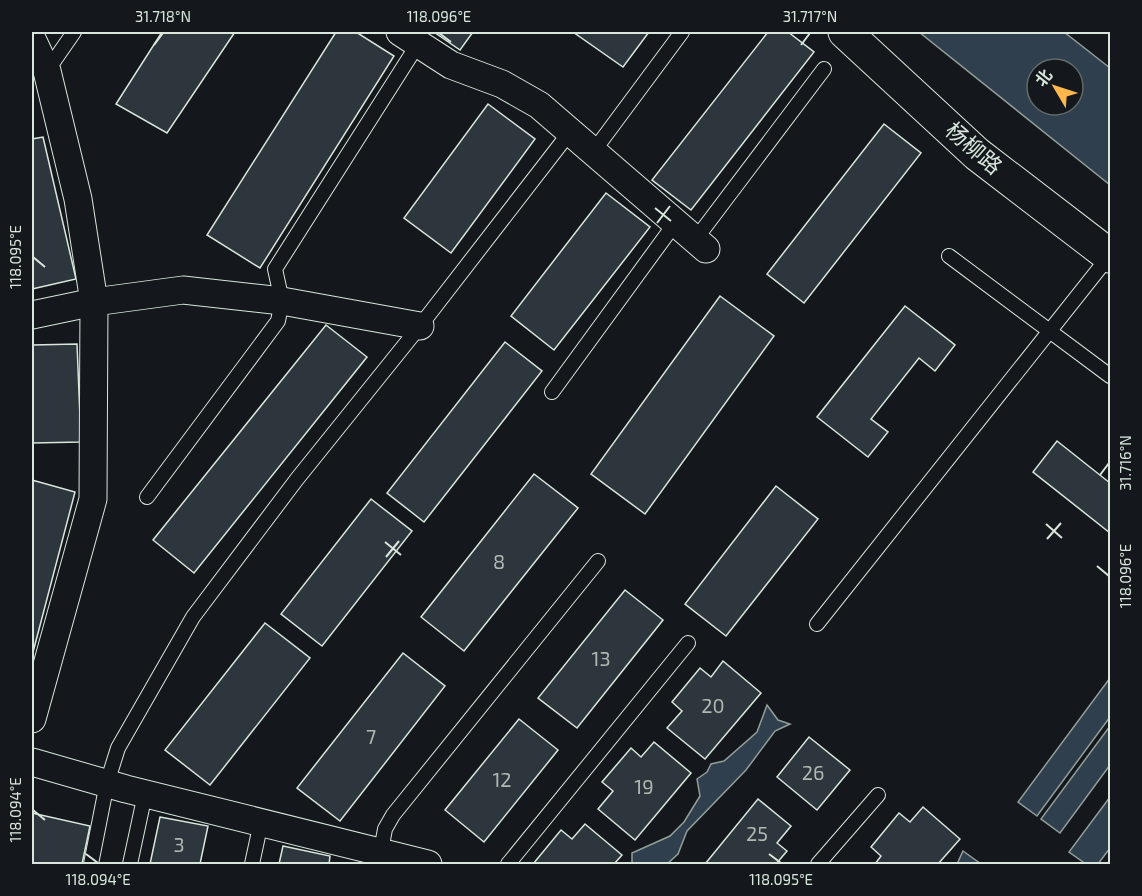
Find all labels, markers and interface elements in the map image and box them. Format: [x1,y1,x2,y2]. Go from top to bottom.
text: 31.718°N [135,7,191,25]
text: 118.096°E [407,7,471,25]
text: 31.717°N [783,7,837,25]
north arrow [1025,57,1085,117]
text: 北 [1031,65,1055,89]
street label: 杨柳路 [941,116,1008,179]
text: 118.095°E [6,225,24,289]
text: 31.716°N [1116,435,1134,491]
text: 118.096°E [1116,544,1134,608]
house number: 8 [493,549,505,573]
house number: 13 [591,646,611,670]
house number: 20 [701,693,725,717]
house number: 7 [366,724,376,748]
house number: 26 [802,760,824,784]
house number: 12 [492,767,512,791]
house number: 19 [634,774,654,798]
text: 118.094°E [6,777,24,843]
house number: 25 [746,821,768,845]
house number: 3 [173,832,185,856]
text: 118.094°E [65,870,131,888]
text: 118.095°E [749,870,813,888]

